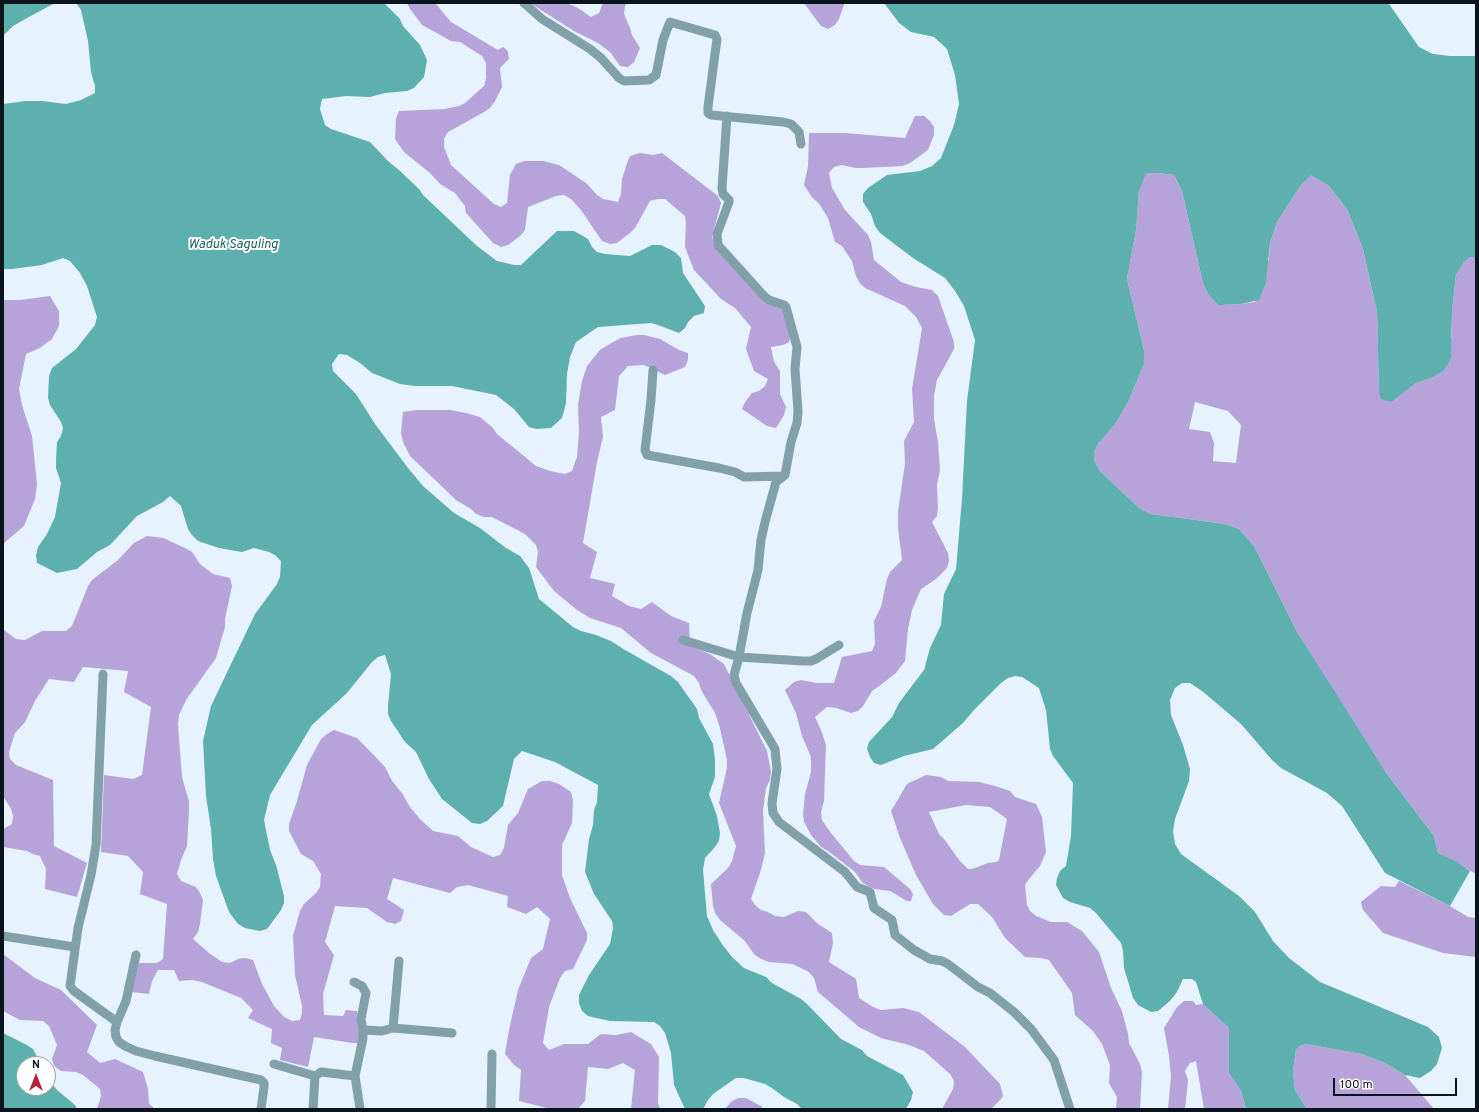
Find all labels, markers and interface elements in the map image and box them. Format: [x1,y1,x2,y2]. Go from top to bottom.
water label: Waduk Saguling [188,237,278,253]
north arrow [16,1056,56,1096]
text: N [32,1058,40,1072]
scale bar [1335,1070,1459,1096]
text: 100 m [1340,1077,1373,1093]

